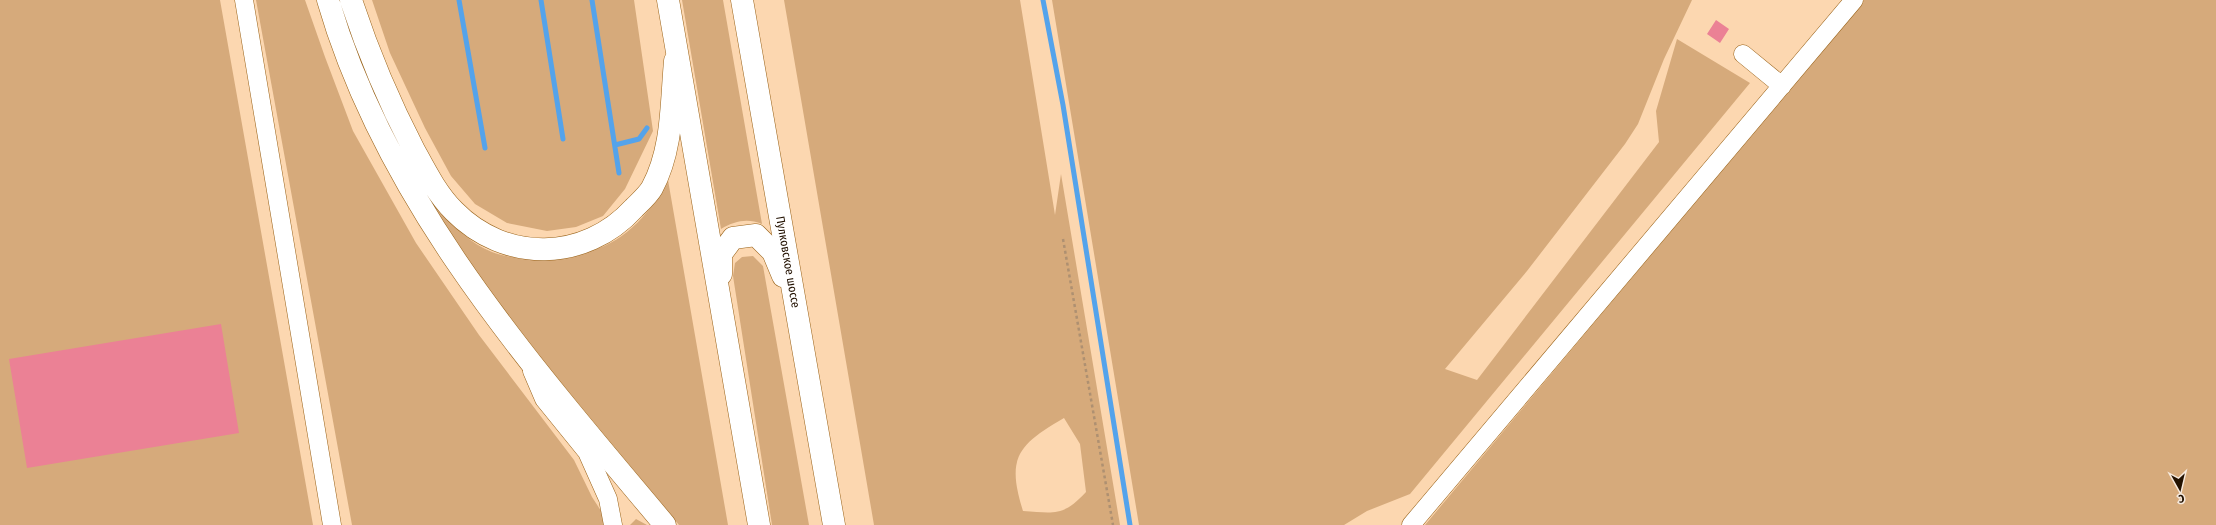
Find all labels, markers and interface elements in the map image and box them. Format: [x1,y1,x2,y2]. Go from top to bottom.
street label: Пулковское шоссе [773,215,803,309]
north arrow [2160,469,2200,509]
text: С [2177,492,2185,505]

